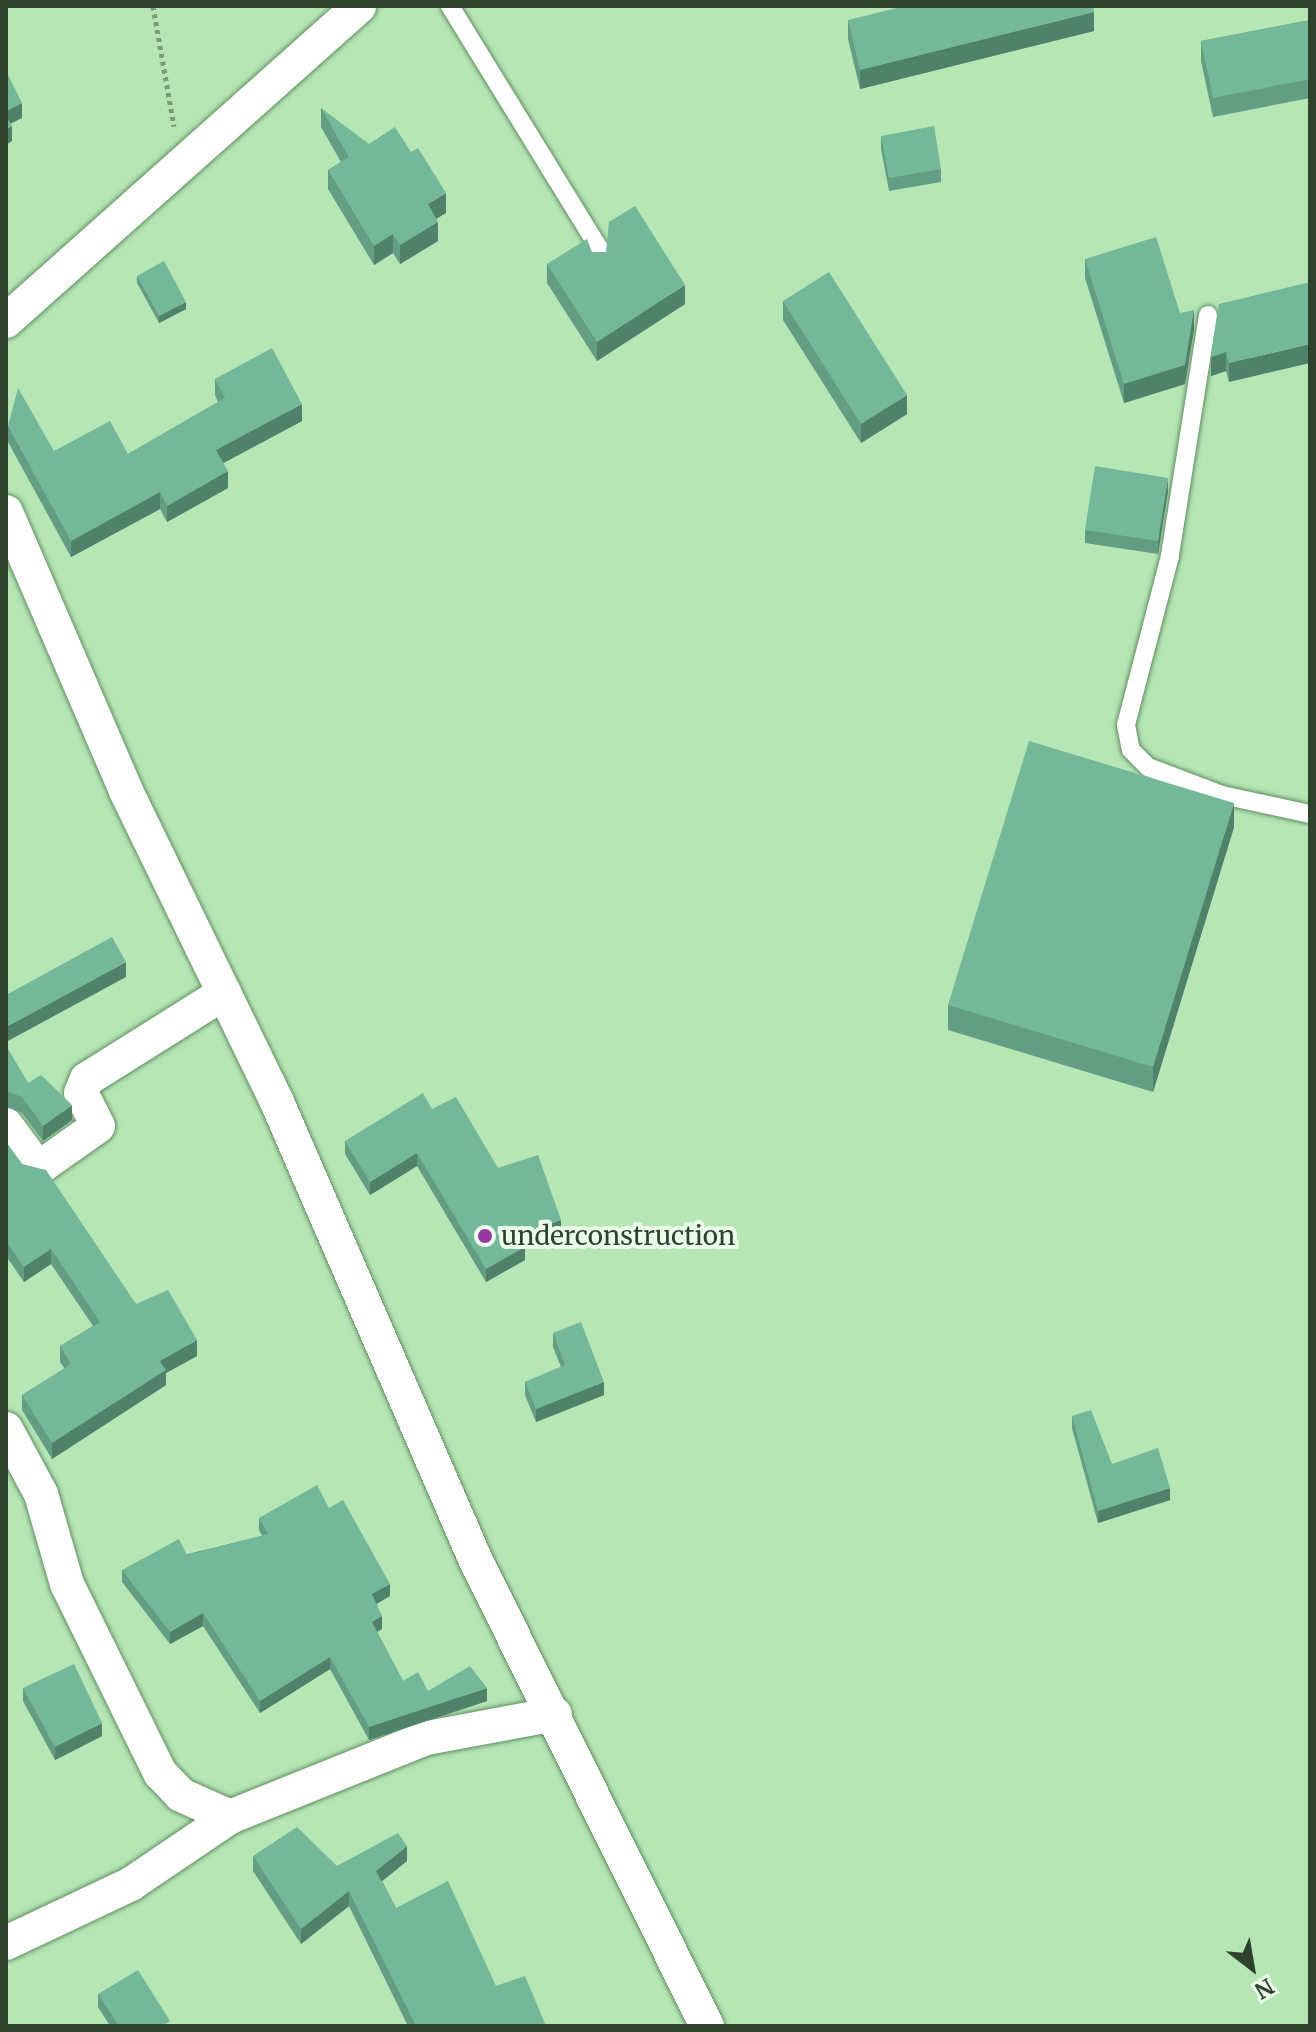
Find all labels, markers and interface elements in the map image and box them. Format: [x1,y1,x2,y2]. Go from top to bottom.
place label: underconstruction [501,1220,735,1252]
marker: underconstruction [476,1227,494,1245]
north arrow [1212,1928,1292,2008]
text: N [1250,1972,1279,2005]

